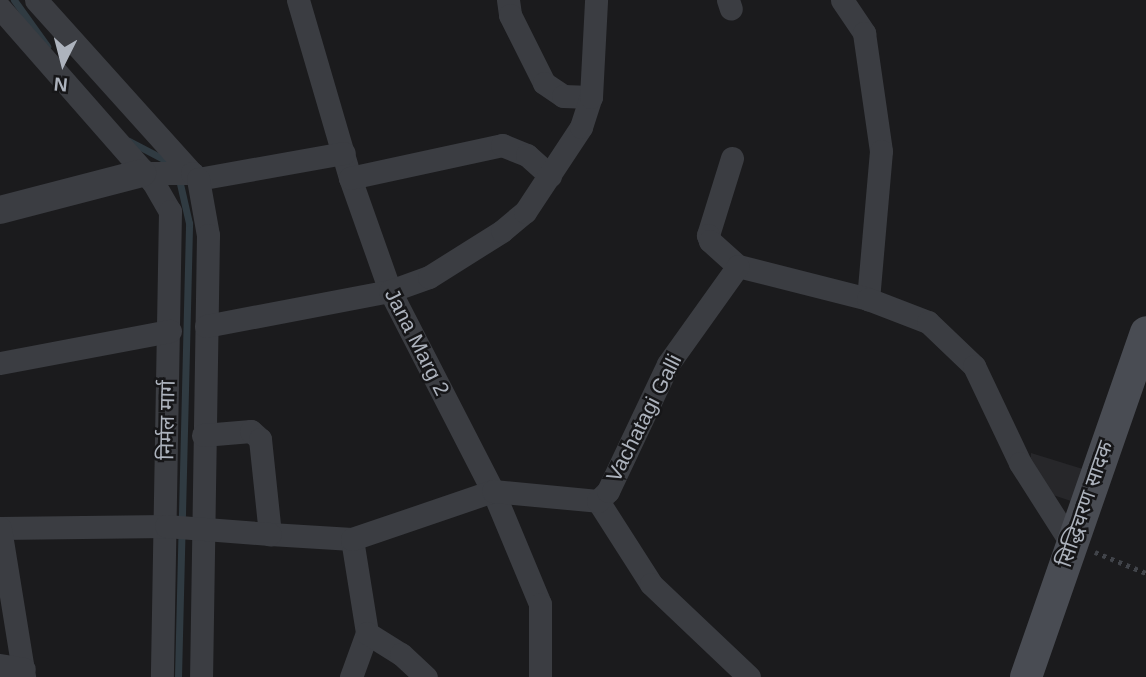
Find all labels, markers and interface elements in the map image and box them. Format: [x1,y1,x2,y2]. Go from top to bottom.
north arrow [28,28,98,98]
text: N [53,73,69,96]
street label: Jana Marg 2 [379,284,455,400]
street label: Vachatagi Galli [601,350,687,486]
street label: निर्मल मार्ग [154,380,180,460]
street label: सिद्धिचरण सादक [1052,438,1118,570]

